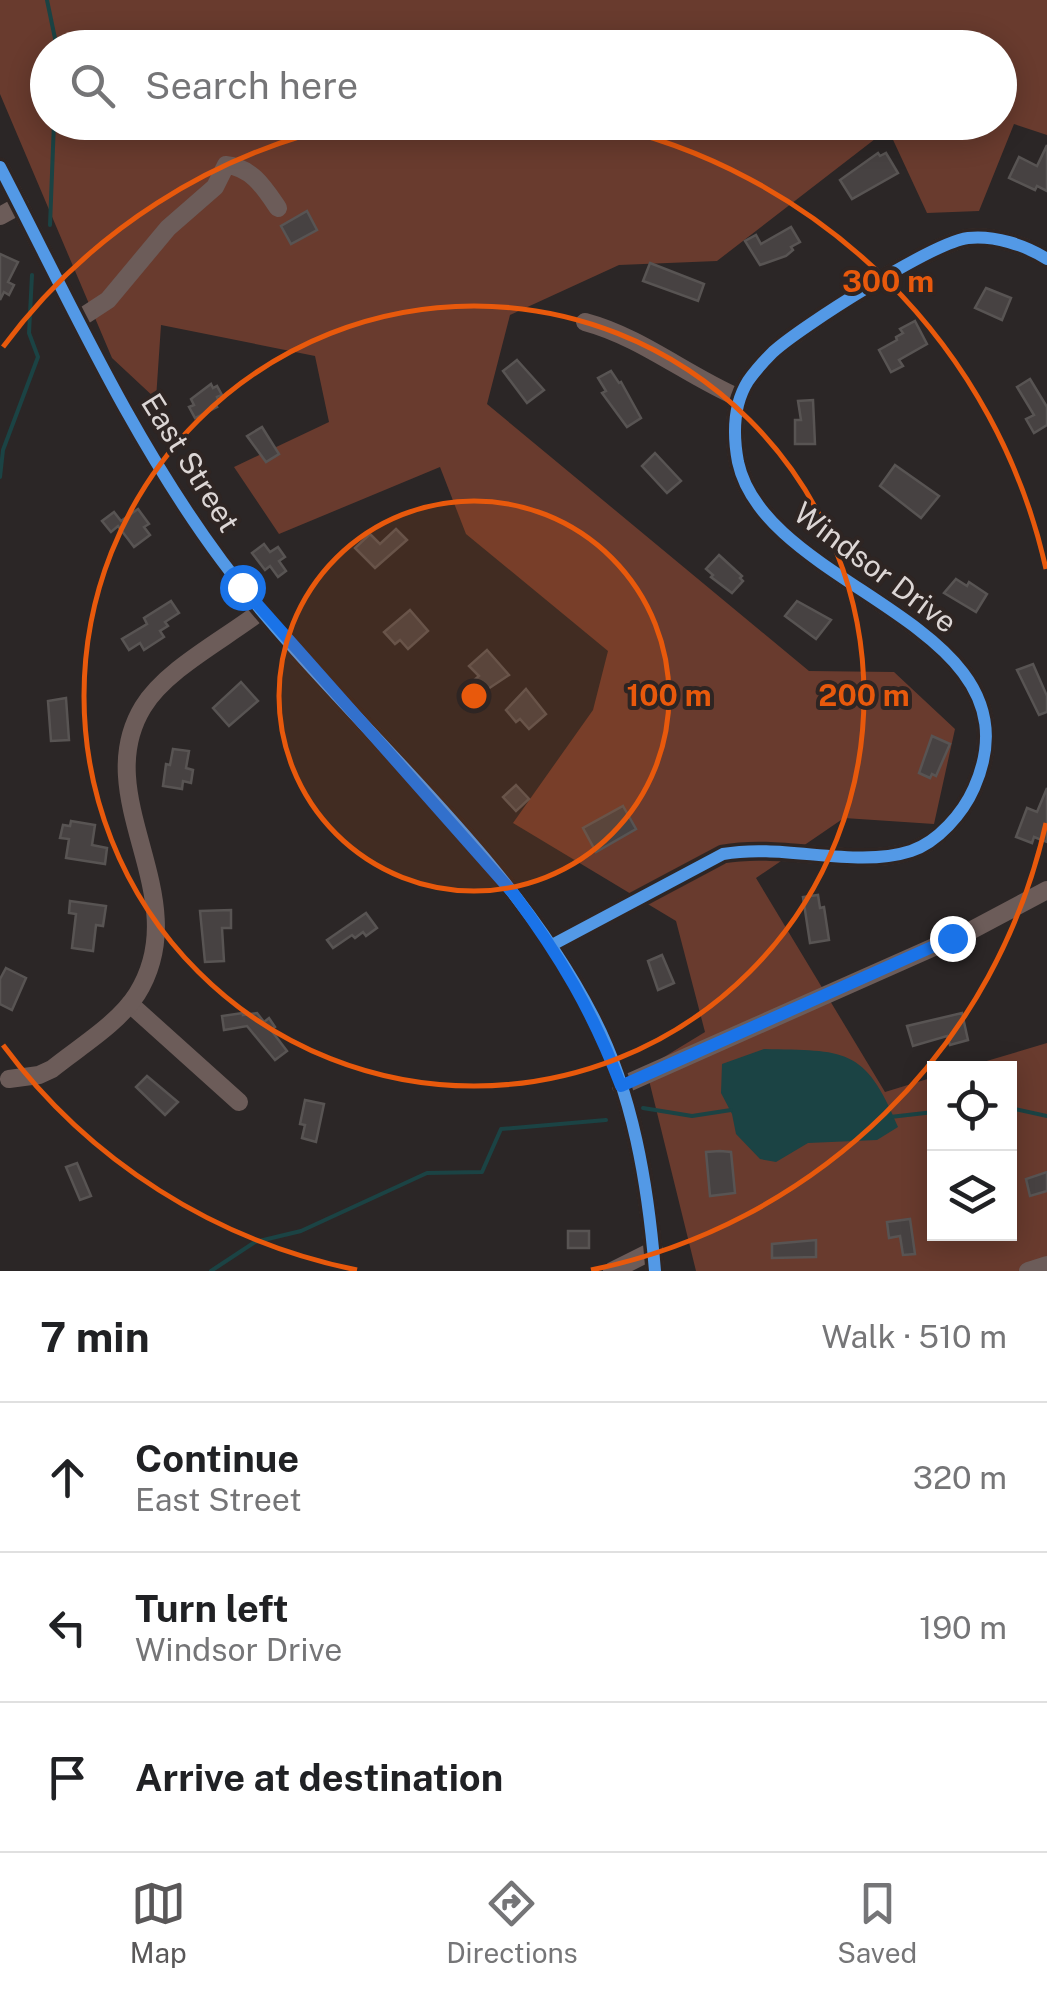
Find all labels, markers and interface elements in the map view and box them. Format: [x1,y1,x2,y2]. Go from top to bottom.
search box [30,30,1017,140]
icon: search [65,58,120,113]
text: Search here [145,63,358,108]
text: 300 m [842,263,934,299]
street label: East Street [134,387,248,538]
street label: Windsor Drive [787,494,964,640]
route start [220,565,266,611]
text: 100 m [626,677,712,713]
text: 200 m [818,677,910,713]
centre of rings [456,678,492,714]
route end [930,916,976,962]
map controls [927,1061,1017,1241]
button: locate [927,1061,1017,1151]
button: layers [927,1151,1017,1241]
text: 7 min [40,1312,150,1361]
text: Walk · 510 m [821,1318,1007,1355]
text: Continue [135,1436,299,1481]
icon: ahead [40,1450,95,1505]
text: 320 m [913,1459,1007,1496]
text: East Street [135,1481,302,1518]
text: Turn left [135,1586,289,1631]
icon: left [40,1600,95,1655]
text: 190 m [919,1609,1007,1646]
text: Windsor Drive [135,1631,342,1668]
icon: arrive [40,1750,95,1805]
text: Arrive at destination [135,1755,503,1800]
tab: Map [130,1876,187,1969]
tab: Directions [446,1876,578,1969]
tab: Saved [837,1876,917,1969]

